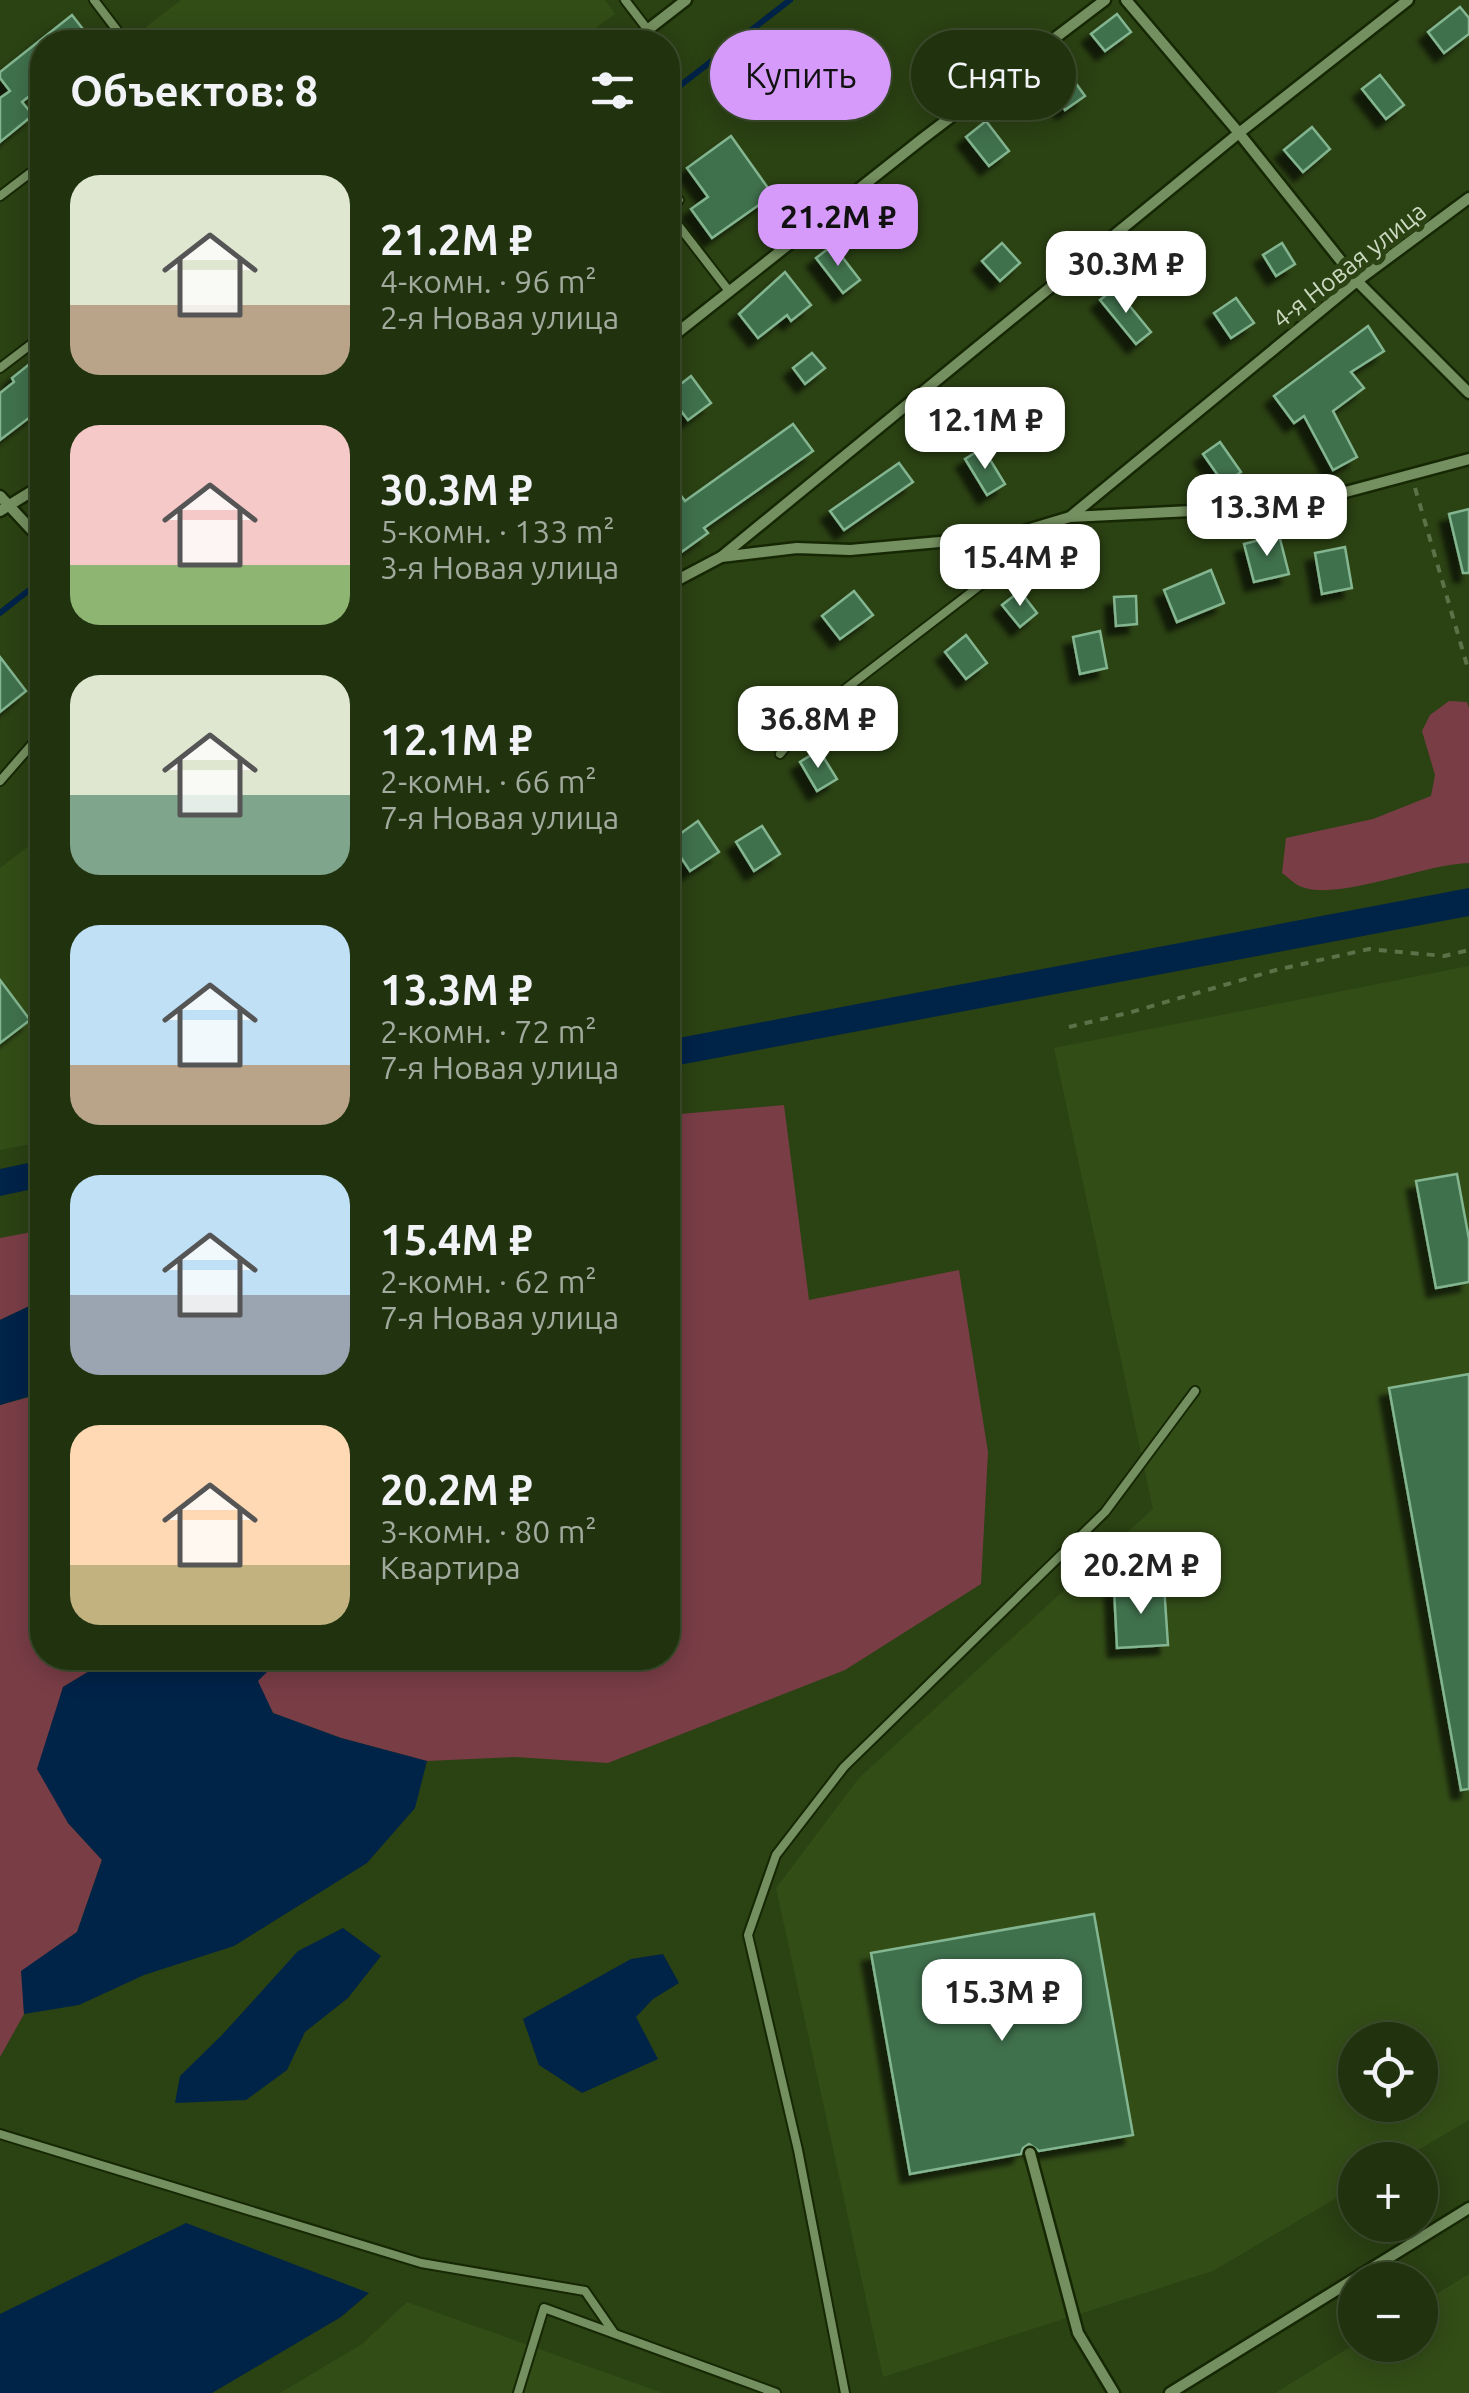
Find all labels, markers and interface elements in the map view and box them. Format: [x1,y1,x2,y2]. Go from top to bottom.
chip: Купить [710,30,891,120]
chip: Снять [911,30,1076,120]
icon: filters [585,63,640,118]
text: Объектов: 8 [70,67,318,114]
pin: 21.2M ₽ [746,184,930,269]
street label: 4-я Новая улица [1267,196,1431,334]
text: 21.2M ₽ [780,198,896,234]
icon: home [150,215,270,335]
text: 21.2M ₽ [380,216,532,263]
pin: 30.3M ₽ [1034,231,1218,316]
text: 30.3M ₽ [1068,245,1184,281]
text: 4-комн. · 96 m² [380,263,597,299]
text: 2-я Новая улица [380,299,619,335]
pin: 12.1M ₽ [893,387,1077,472]
text: 12.1M ₽ [927,401,1043,437]
icon: home [150,465,270,585]
text: 30.3M ₽ [380,466,532,513]
pin: 13.3M ₽ [1175,474,1359,559]
text: 13.3M ₽ [1209,488,1325,524]
text: 5-комн. · 133 m² [380,513,615,549]
pin: 15.4M ₽ [928,524,1112,609]
text: 15.4M ₽ [962,538,1078,574]
text: 3-я Новая улица [380,549,619,585]
pin: 36.8M ₽ [726,686,910,771]
text: 36.8M ₽ [760,700,876,736]
icon: home [150,715,270,835]
text: 12.1M ₽ [380,716,532,763]
text: 2-комн. · 66 m² [380,763,597,799]
text: 7-я Новая улица [380,799,619,835]
icon: home [150,965,270,1085]
text: 13.3M ₽ [380,966,532,1013]
text: 2-комн. · 72 m² [380,1013,597,1049]
text: 7-я Новая улица [380,1049,619,1085]
icon: home [150,1215,270,1335]
text: 15.4M ₽ [380,1216,532,1263]
text: 2-комн. · 62 m² [380,1263,597,1299]
text: 7-я Новая улица [380,1299,619,1335]
icon: home [150,1465,270,1585]
text: 20.2M ₽ [380,1466,532,1513]
text: 3-комн. · 80 m² [380,1513,597,1549]
pin: 20.2M ₽ [1049,1532,1233,1617]
text: 20.2M ₽ [1083,1546,1199,1582]
text: Квартира [380,1549,521,1585]
pin: 15.3M ₽ [910,1959,1094,2044]
text: 15.3M ₽ [944,1973,1060,2009]
map controls [1338,2022,1438,2362]
button: locate [1338,2022,1438,2122]
button: + [1338,2142,1438,2242]
button: − [1338,2262,1438,2362]

